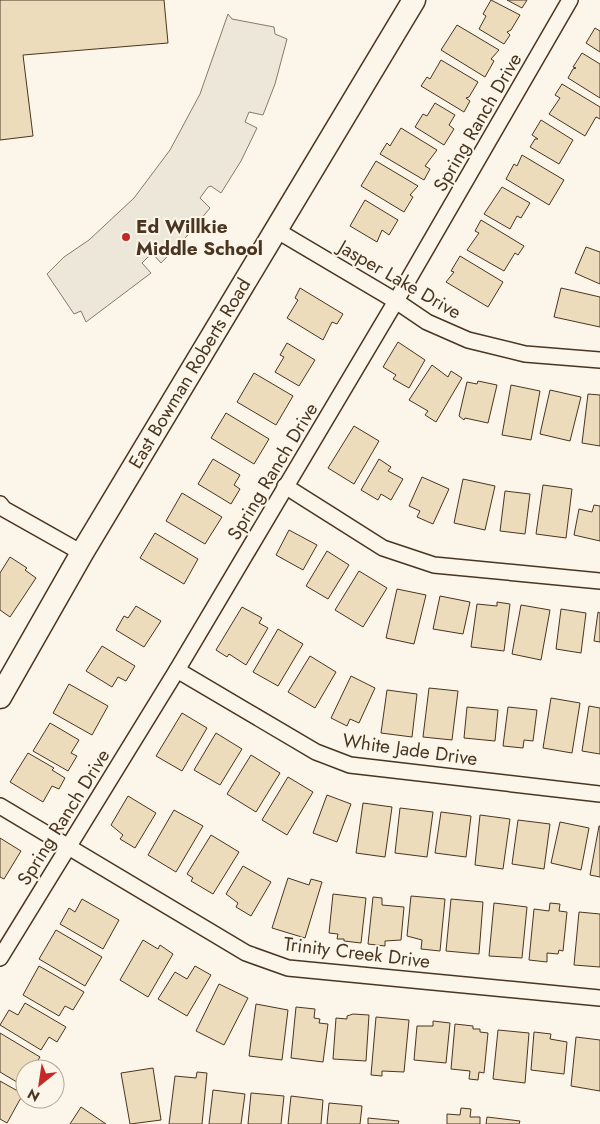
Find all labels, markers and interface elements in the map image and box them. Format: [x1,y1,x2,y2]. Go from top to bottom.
street label: Spring Ranch Drive [427,48,528,197]
place label: Ed Willkie Middle School [136,213,263,262]
marker: Ed Willkie Middle School [120,231,132,243]
street label: Jasper Lake Drive [331,232,466,326]
street label: East Bowman Roberts Road [122,273,257,474]
street label: Spring Ranch Drive [221,397,324,545]
street label: White Jade Drive [341,727,479,772]
street label: Spring Ranch Drive [11,744,116,891]
street label: Trinity Creek Drive [282,930,432,975]
north arrow [15,1059,65,1109]
text: N [24,1084,43,1107]

